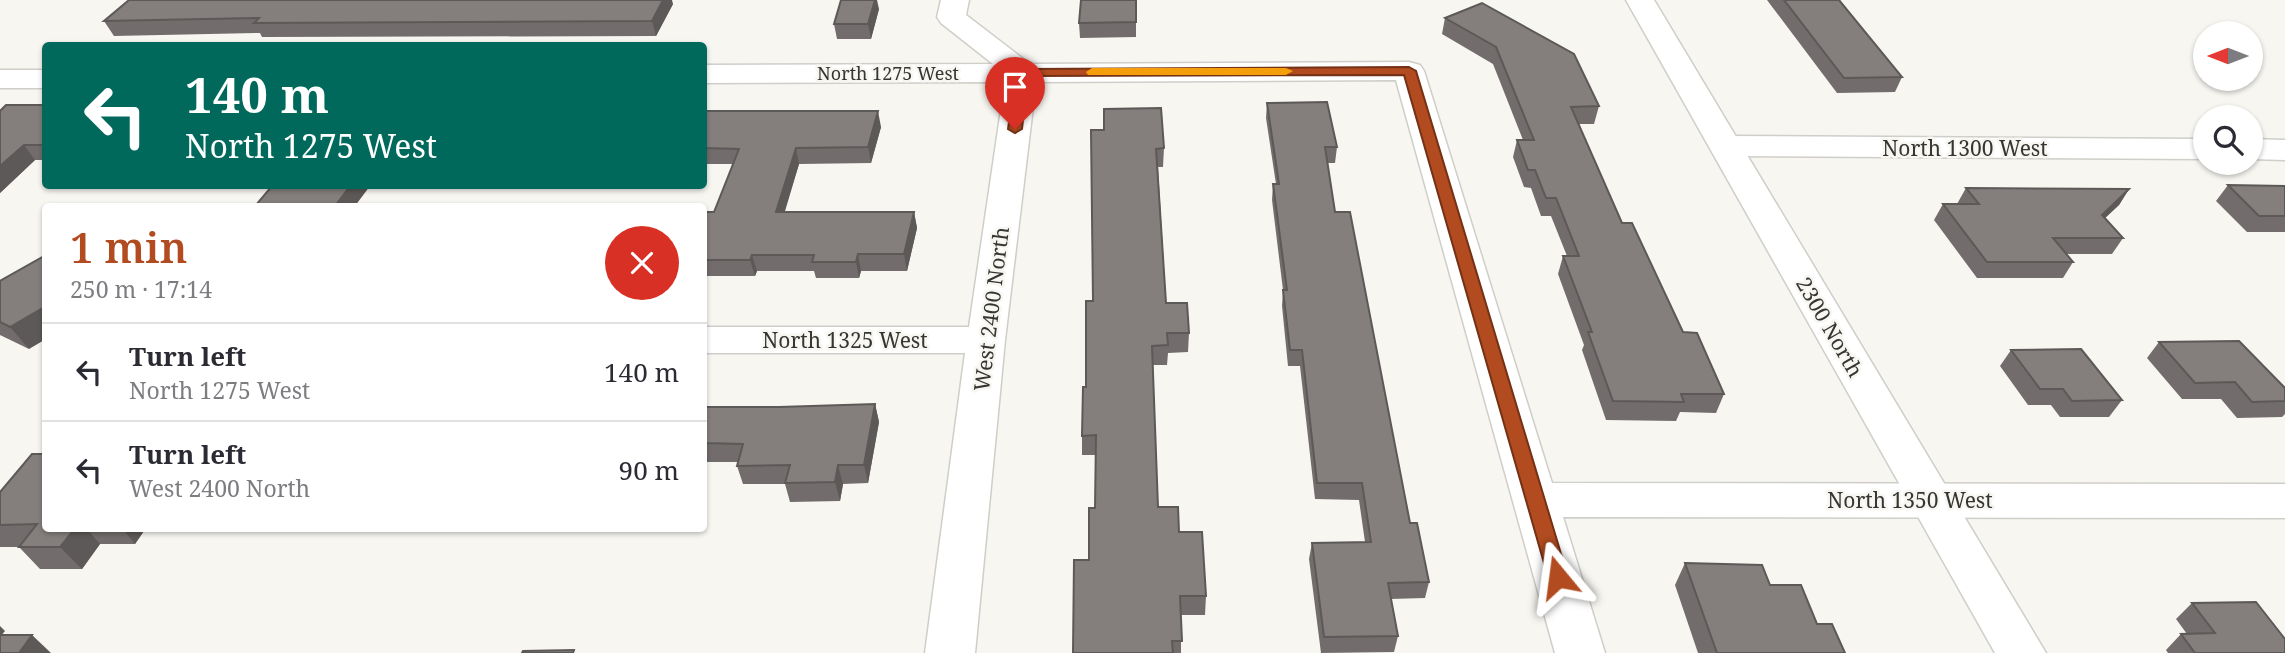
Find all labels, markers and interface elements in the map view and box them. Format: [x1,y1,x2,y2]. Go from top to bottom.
north arrow [2193,21,2263,91]
map controls [2193,21,2263,175]
pin [985,57,1045,129]
text: 140 m [185,61,329,127]
street label: North 1275 West [817,61,959,85]
icon: arrive [996,68,1034,106]
icon: left [70,70,161,161]
button: search [2193,105,2263,175]
text: North 1275 West [185,124,437,167]
street label: North 1300 West [1882,134,2048,162]
text: 1 min [70,218,187,275]
street label: West 2400 North [967,225,1015,393]
button: close [605,226,679,300]
street label: 2300 North [1790,272,1870,382]
text: 250 m · 17:14 [70,273,212,305]
street label: North 1325 West [762,326,928,354]
text: Turn left [129,338,246,374]
icon: left [70,353,108,391]
text: 140 m [604,354,679,390]
text: North 1275 West [129,374,310,406]
text: Turn left [129,436,246,472]
icon: left [70,451,108,489]
text: 90 m [619,452,679,488]
text: West 2400 North [129,472,310,504]
street label: North 1350 West [1827,486,1993,514]
position arrow [1521,540,1595,614]

